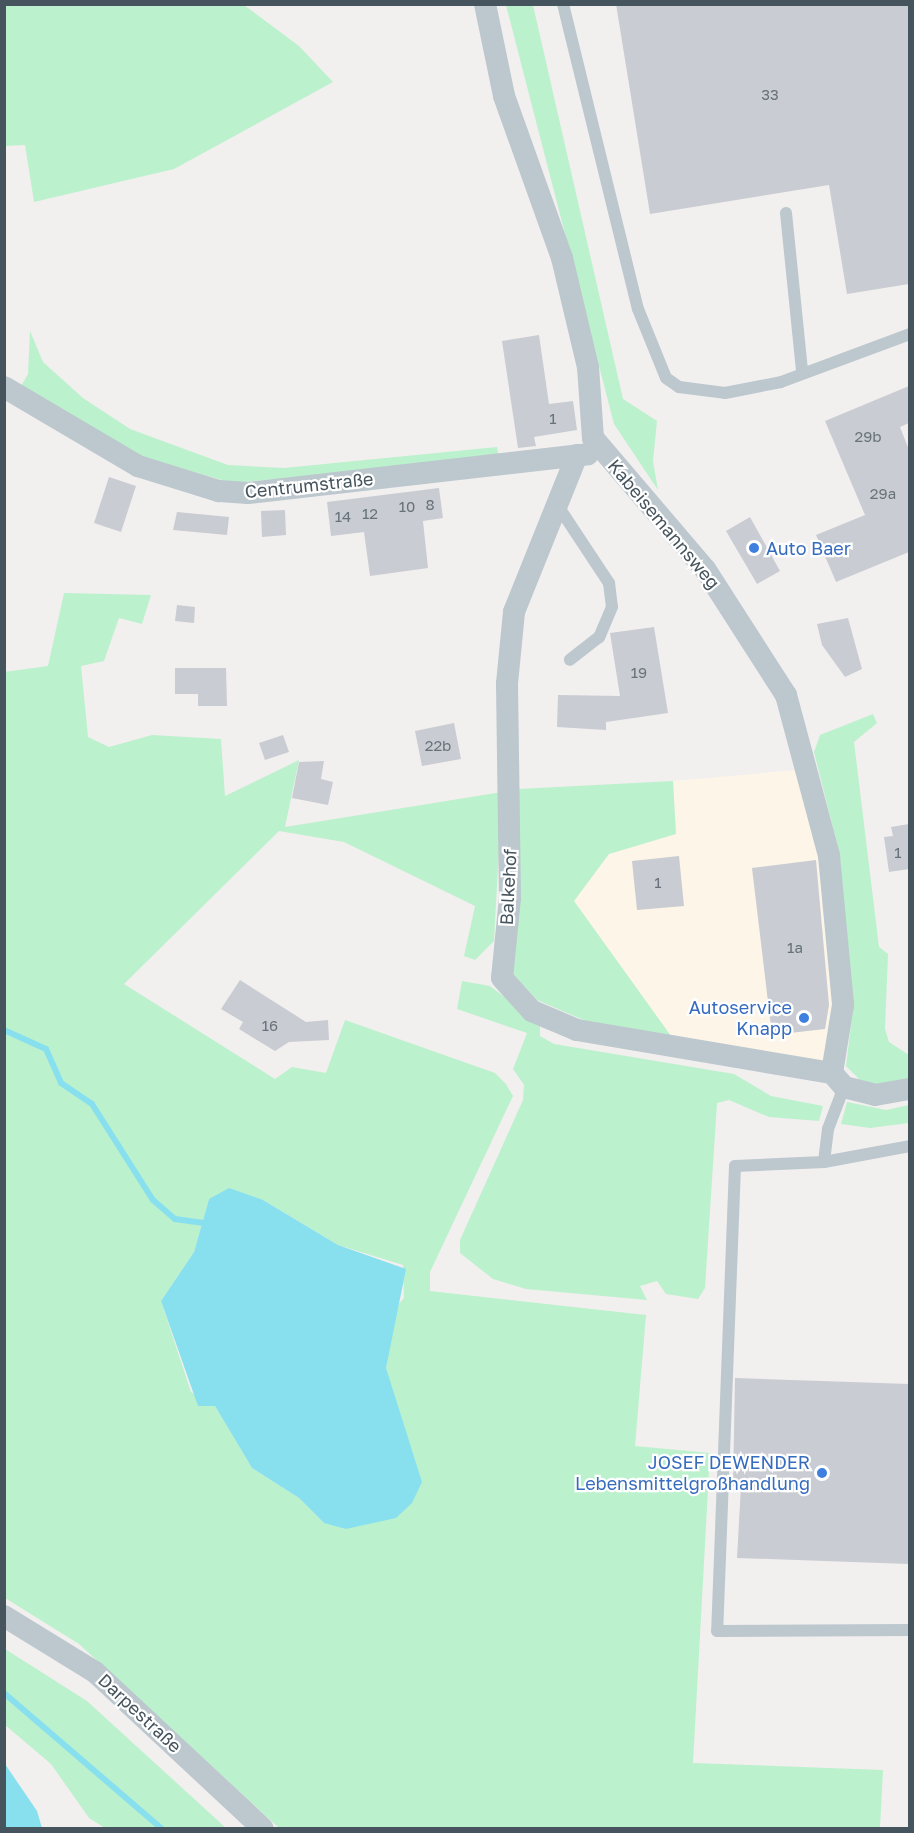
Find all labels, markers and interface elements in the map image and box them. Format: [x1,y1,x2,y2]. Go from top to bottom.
house number: 33 [761,86,779,104]
house number: 1 [549,410,557,428]
house number: 29b [855,428,881,446]
street label: Kabeisemannsweg [604,455,724,593]
street label: Centrumstraße [244,468,374,502]
house number: 29a [870,485,896,503]
house number: 8 [425,496,435,514]
house number: 10 [399,498,415,516]
house number: 12 [362,505,378,523]
house number: 14 [335,508,351,526]
place label: Auto Baer [766,537,851,559]
marker: Auto Baer [747,541,761,555]
house number: 19 [631,664,647,682]
house number: 22b [425,737,451,755]
house number: 1 [894,844,902,862]
street label: Balkehof [495,848,521,926]
house number: 1 [654,874,662,892]
house number: 1a [787,939,803,957]
place label: Autoservice Knapp [689,997,792,1040]
marker: Autoservice Knapp [797,1011,811,1025]
house number: 16 [262,1017,278,1035]
place label: JOSEF DEWENDER Lebensmittelgroßhandlung [575,1452,810,1494]
marker: JOSEF DEWENDER Lebensmittelgroßhandlung [815,1466,829,1480]
street label: Darpestraße [94,1669,186,1757]

